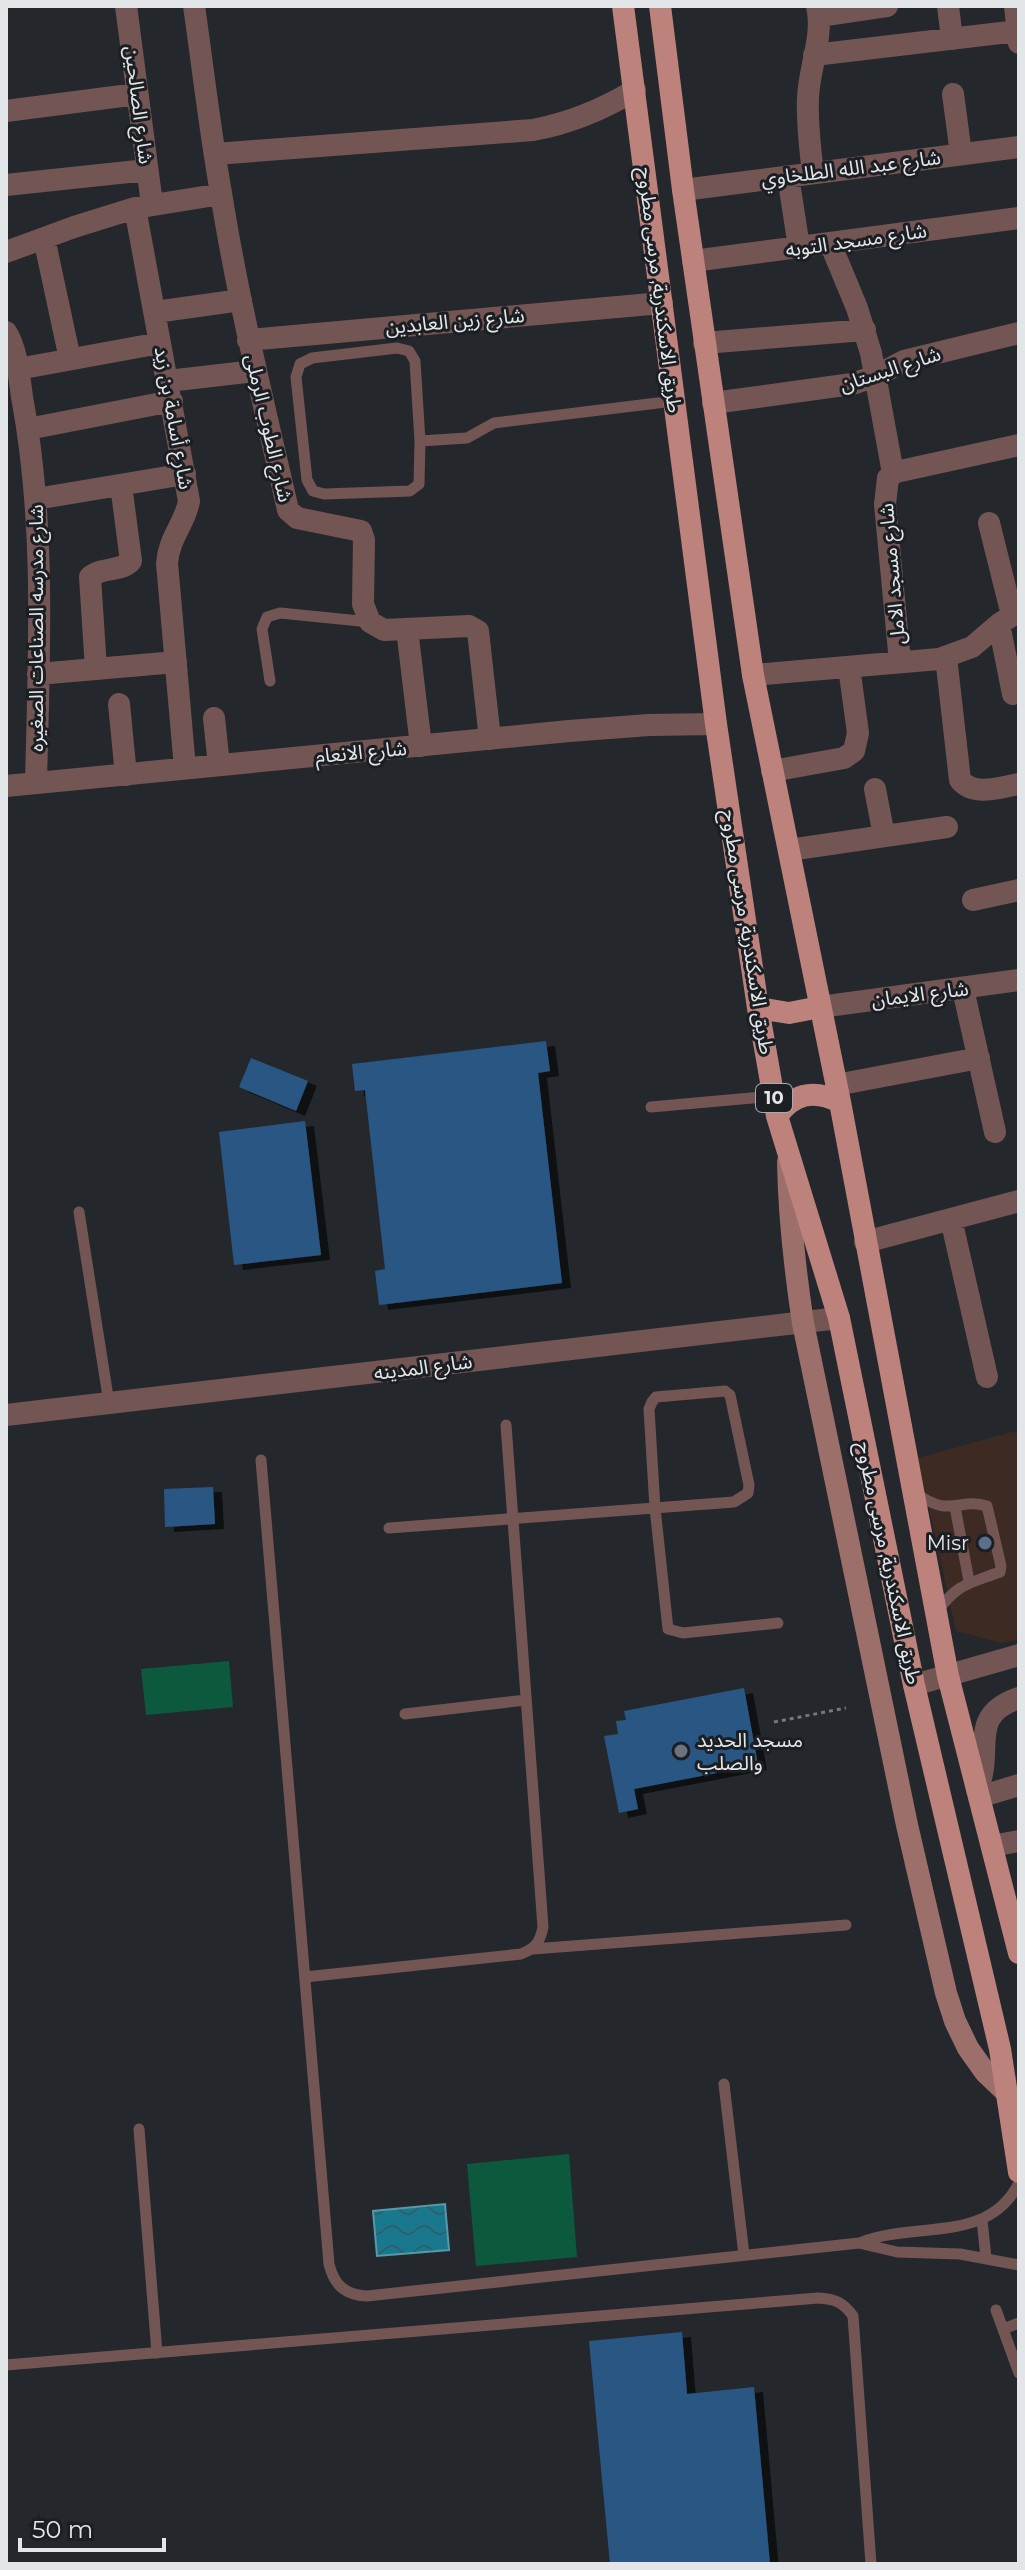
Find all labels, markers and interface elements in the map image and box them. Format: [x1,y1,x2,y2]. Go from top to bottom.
street label: شارع الصالحين [117,44,158,166]
street label: شارع عبد الله الطلخاوي [760,145,943,195]
street label: طريق الاسكندرية, مرسى مطروح [630,166,687,415]
street label: شارع مسجد التوبه [784,218,929,265]
street label: شارع زين العابدين [384,303,526,342]
street label: شارع البستان [836,341,945,399]
street label: شارع أسامة بن زيد [147,345,198,492]
street label: شارع الطوب الرملى [237,352,298,505]
street label: شارع مسجد الامل [874,502,913,646]
street label: شارع مدرسه الصناعات الصغيره [24,504,51,752]
street label: شارع الانعام [314,736,408,771]
street label: طريق الاسكندرية, مرسى مطروح [714,808,779,1057]
street label: شارع الايمان [870,976,970,1015]
road number: 10 [756,1084,792,1112]
street label: شارع المدينه [372,1349,474,1388]
street label: طريق الاسكندرية, مرسى مطروح [849,1439,926,1687]
place label: Misr [927,1531,969,1555]
marker: Misr [976,1534,994,1552]
place label: مسجد الحديد والصلب [697,1728,803,1775]
marker: مسجد الحديد والصلب [672,1742,690,1760]
scale bar [20,2502,164,2552]
text: 50 m [32,2515,93,2544]

